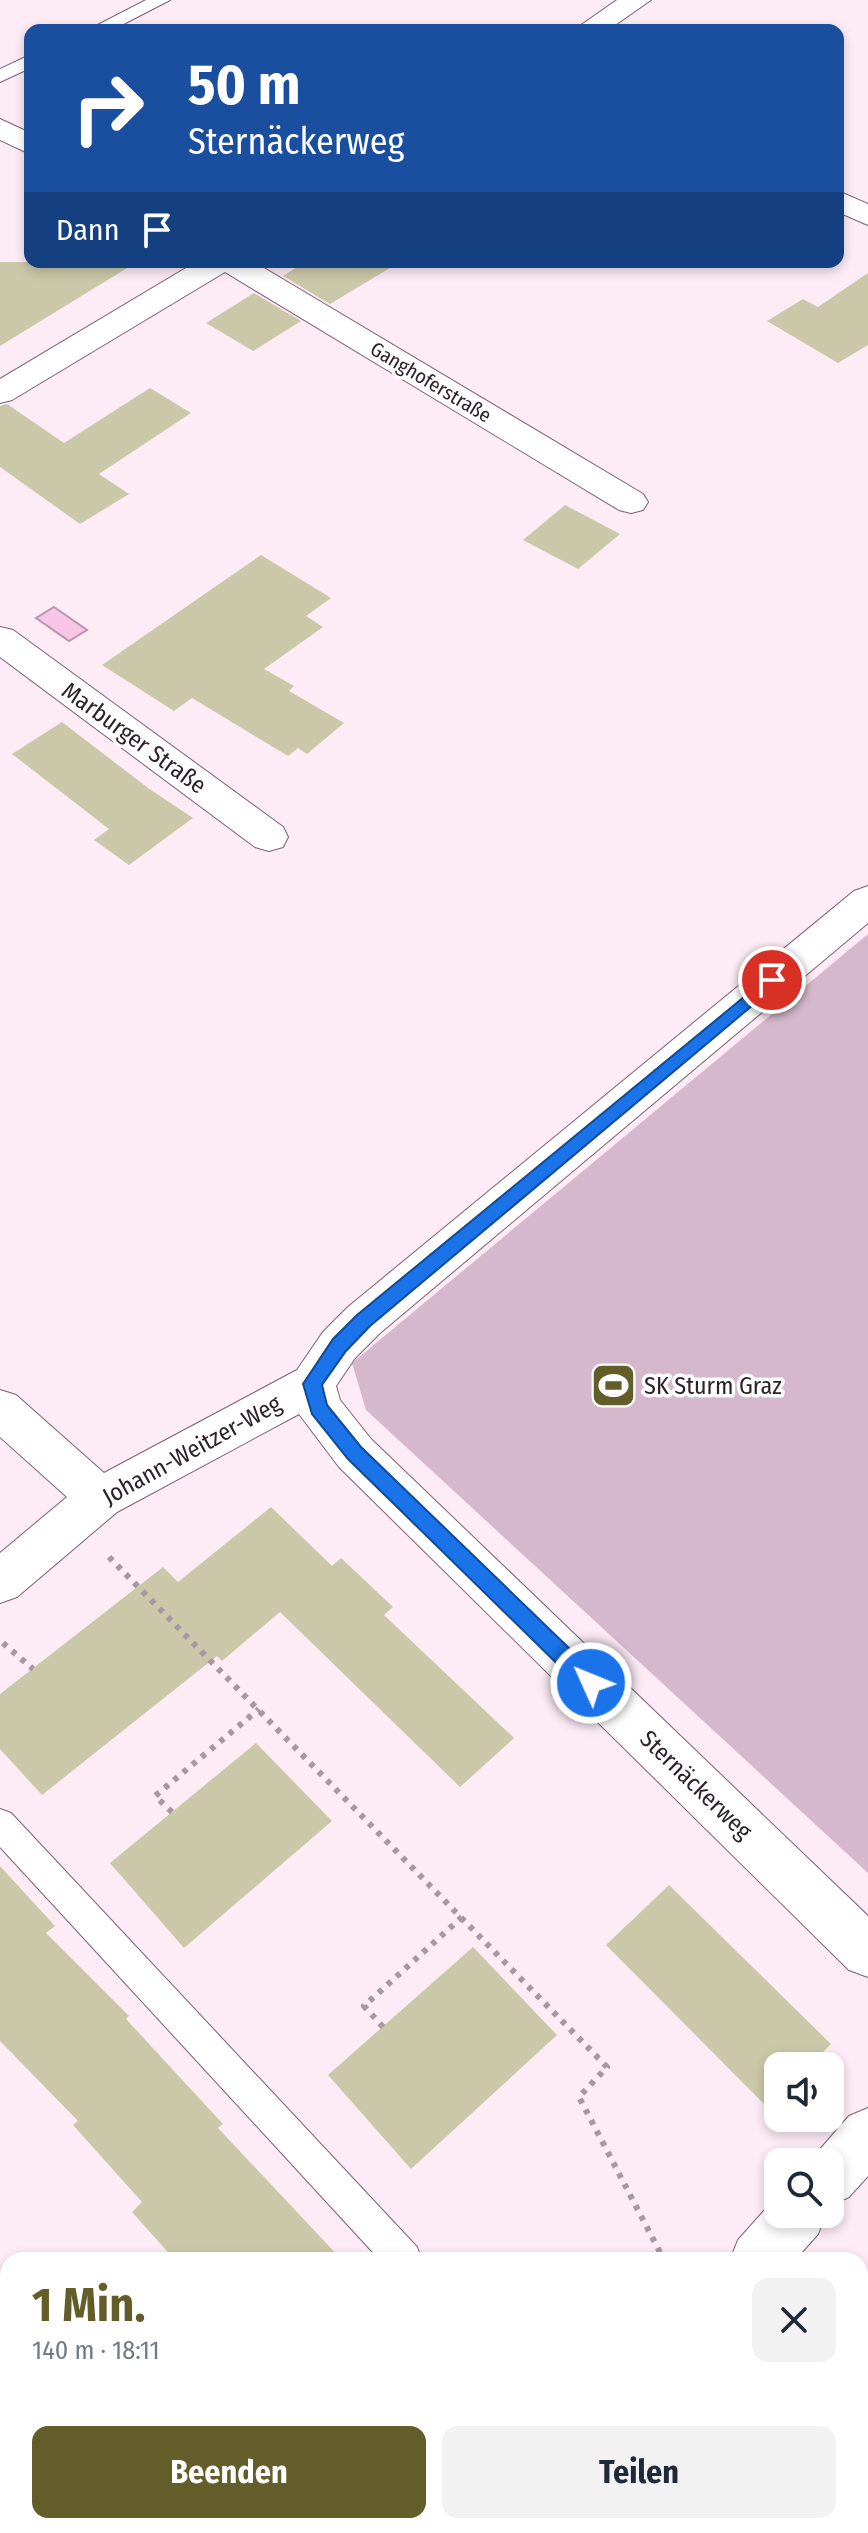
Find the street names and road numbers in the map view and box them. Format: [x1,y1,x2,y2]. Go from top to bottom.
street label: Ganghoferstraße [366,337,496,427]
street label: Marburger Straße [57,676,211,800]
street label: Johann-Weitzer-Weg [98,1389,287,1511]
street label: Sternäckerweg [634,1725,758,1846]

